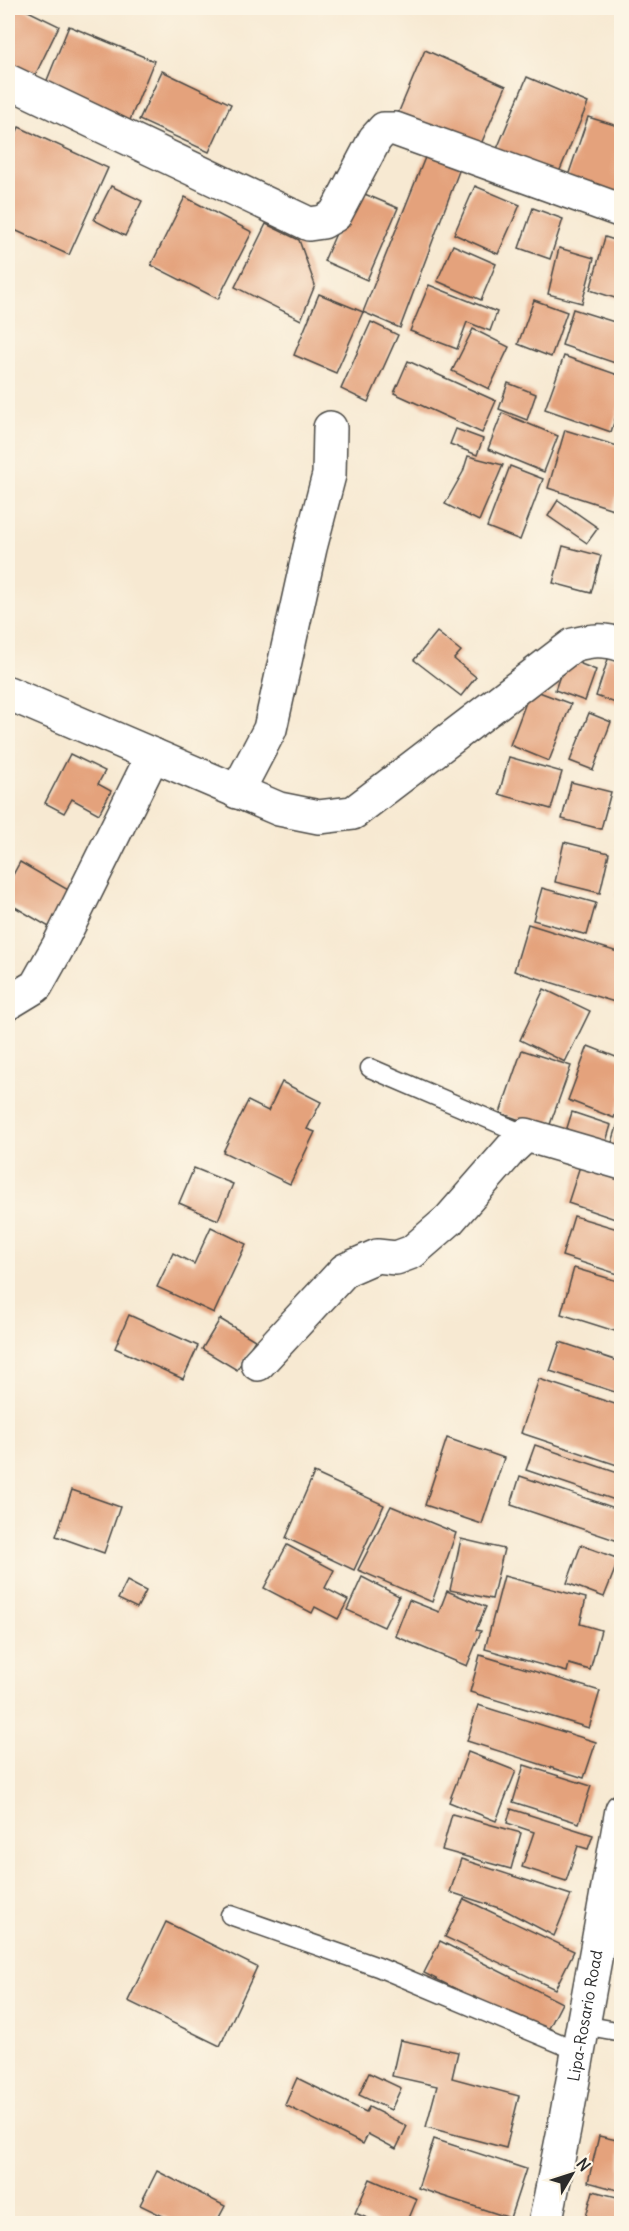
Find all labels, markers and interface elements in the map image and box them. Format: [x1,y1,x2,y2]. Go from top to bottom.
street label: Lipa-Rosario Road [563,1948,606,2083]
north arrow [542,2144,602,2204]
text: N [572,2154,595,2175]

